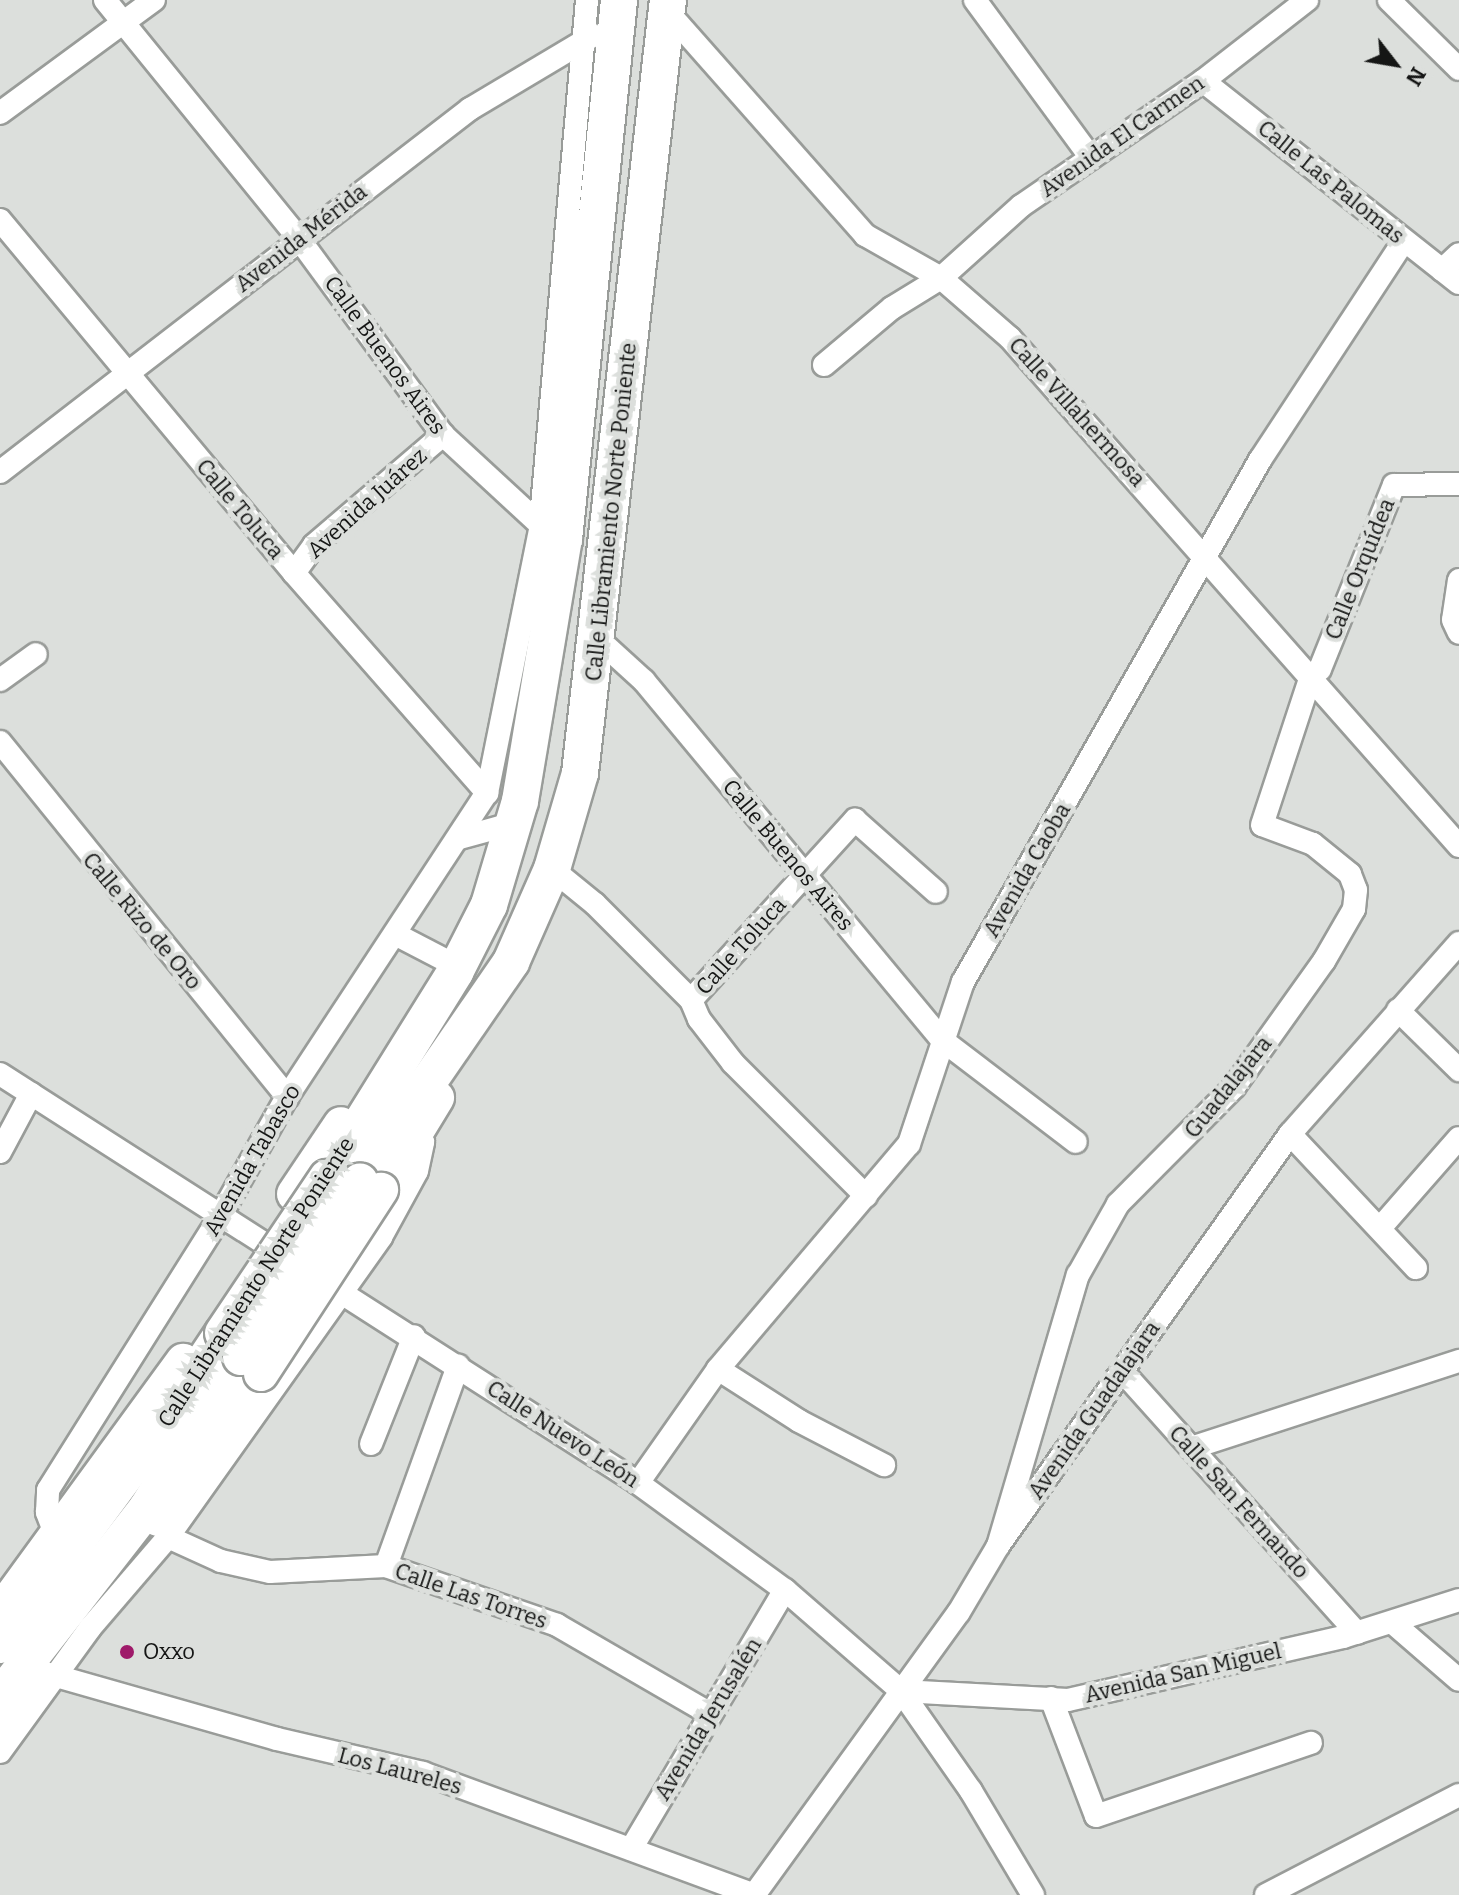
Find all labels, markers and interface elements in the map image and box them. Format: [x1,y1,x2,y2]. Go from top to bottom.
north arrow [1355,24,1435,104]
text: N [1400,62,1432,91]
street label: Avenida El Carmen [1035,70,1209,202]
street label: Calle Las Palomas [1252,115,1410,249]
street label: Avenida Mérida [230,179,372,297]
street label: Calle Buenos Aires [319,271,451,439]
street label: Calle Villahermosa [1003,332,1151,492]
street label: Calle Libramiento Norte Poniente [580,341,642,683]
street label: Avenida Juárez [302,442,432,564]
street label: Calle Toluca [191,454,289,564]
street label: Calle Orquídea [1320,494,1400,644]
street label: Calle Buenos Aires [717,774,859,936]
street label: Avenida Caoba [978,798,1076,942]
street label: Calle Rizo de Oro [77,847,207,995]
street label: Calle Toluca [690,892,792,1000]
street label: Guadalajara [1179,1031,1277,1143]
street label: Avenida Tabasco [198,1080,306,1240]
street label: Calle Libramiento Norte Poniente [152,1132,360,1432]
street label: Avenida Guadalajara [1023,1316,1165,1504]
street label: Calle Nuevo León [482,1375,644,1493]
street label: Calle San Fernando [1164,1420,1314,1584]
street label: Calle Las Torres [391,1558,551,1634]
street label: Avenida Jerusalén [649,1633,767,1805]
street label: Avenida San Miguel [1082,1638,1284,1708]
place label: Oxxo [143,1639,195,1665]
marker: Oxxo [118,1643,136,1661]
street label: Los Laureles [335,1742,465,1800]

